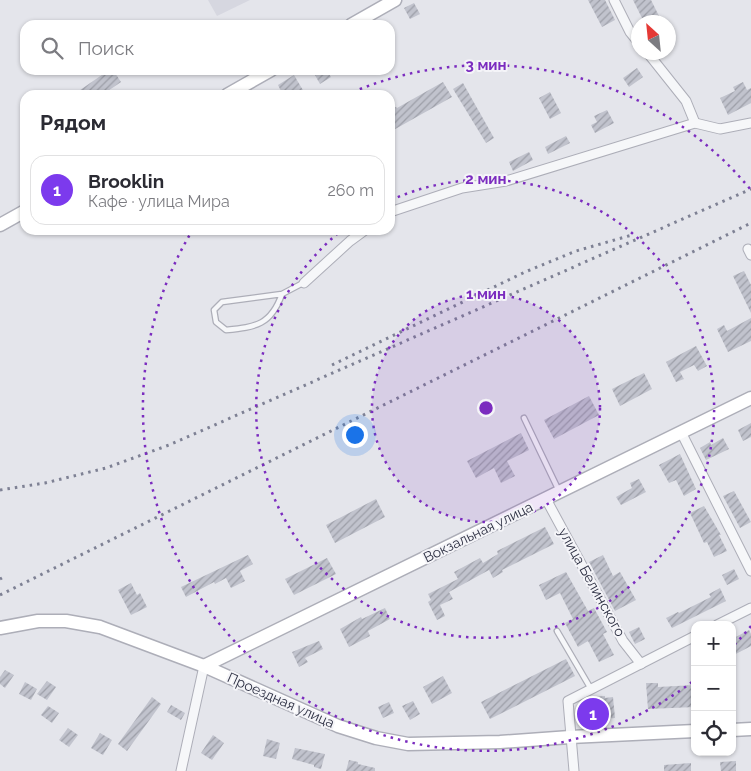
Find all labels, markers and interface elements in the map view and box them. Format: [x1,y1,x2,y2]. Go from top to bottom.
north arrow [631,15,676,60]
search box [20,20,395,75]
icon: search [38,34,66,62]
text: Поиск [78,37,134,59]
text: 3 мин [465,56,507,74]
text: Рядом [40,110,106,135]
text: Brooklin [88,170,164,192]
text: 2 мин [465,170,507,188]
text: 1 [53,181,61,200]
text: 260 m [327,181,374,200]
text: Кафе · улица Мира [88,192,230,211]
text: 1 мин [466,285,506,303]
centre of rings [477,399,495,417]
your location [342,422,368,448]
street label: Вокзальная улица [421,499,535,565]
street label: улица Белинского [555,525,629,639]
map controls [691,621,736,756]
button: + [691,621,736,666]
button: − [691,666,736,711]
street label: Проездная улица [225,669,337,731]
pin: 1 [577,695,609,733]
button: locate [691,711,736,756]

